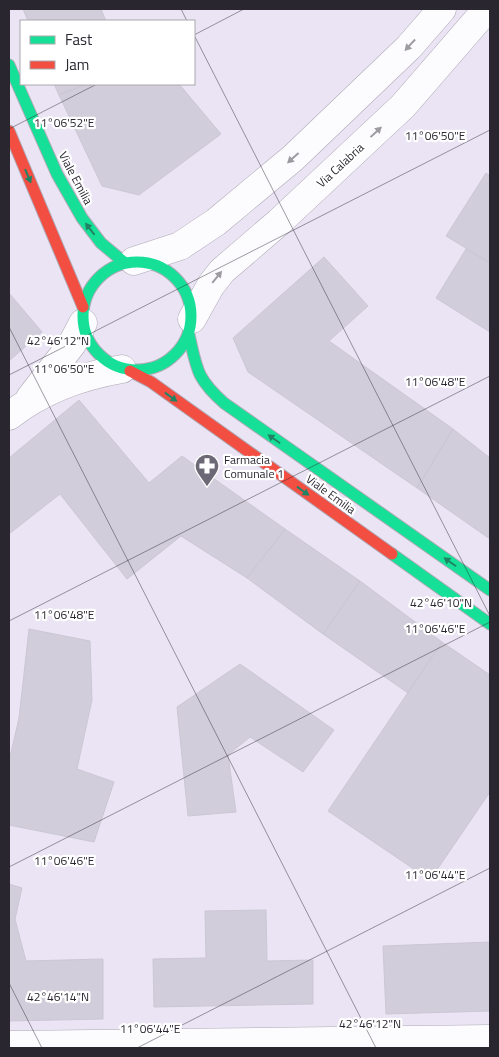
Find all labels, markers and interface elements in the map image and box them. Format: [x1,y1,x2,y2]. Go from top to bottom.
legend [20,20,195,85]
text: Fast [65,28,93,51]
one-way arrow [404,39,416,51]
text: Jam [65,53,89,76]
text: 11°06'52"E [34,113,95,132]
one-way arrow [369,126,381,138]
text: 11°06'50"E [405,126,466,145]
street label: Via Calabria [312,138,368,192]
street label: Viale Emilia [54,148,98,208]
one-way arrow [287,152,299,164]
one-way arrow [25,169,33,183]
one-way arrow [85,223,96,236]
one-way arrow [212,271,223,284]
text: 42°46'12"N [27,331,89,350]
text: 11°06'50"E [34,359,95,378]
text: 11°06'48"E [405,372,466,391]
one-way arrow [164,391,177,402]
one-way arrow [267,434,281,444]
place label: Farmacia Comunale 1 [224,450,284,483]
pharmacy icon: Farmacia Comunale 1 [194,453,220,487]
street label: Viale Emilia [302,469,360,519]
one-way arrow [296,486,310,496]
one-way arrow [443,557,457,567]
text: 42°46'10"N [410,593,472,612]
text: 11°06'48"E [34,605,95,624]
text: 11°06'46"E [405,619,466,638]
text: 11°06'46"E [34,851,95,870]
text: 11°06'44"E [405,865,466,884]
text: 42°46'14"N [27,987,89,1006]
text: 42°46'12"N [339,1014,401,1033]
text: 11°06'44"E [120,1019,181,1038]

